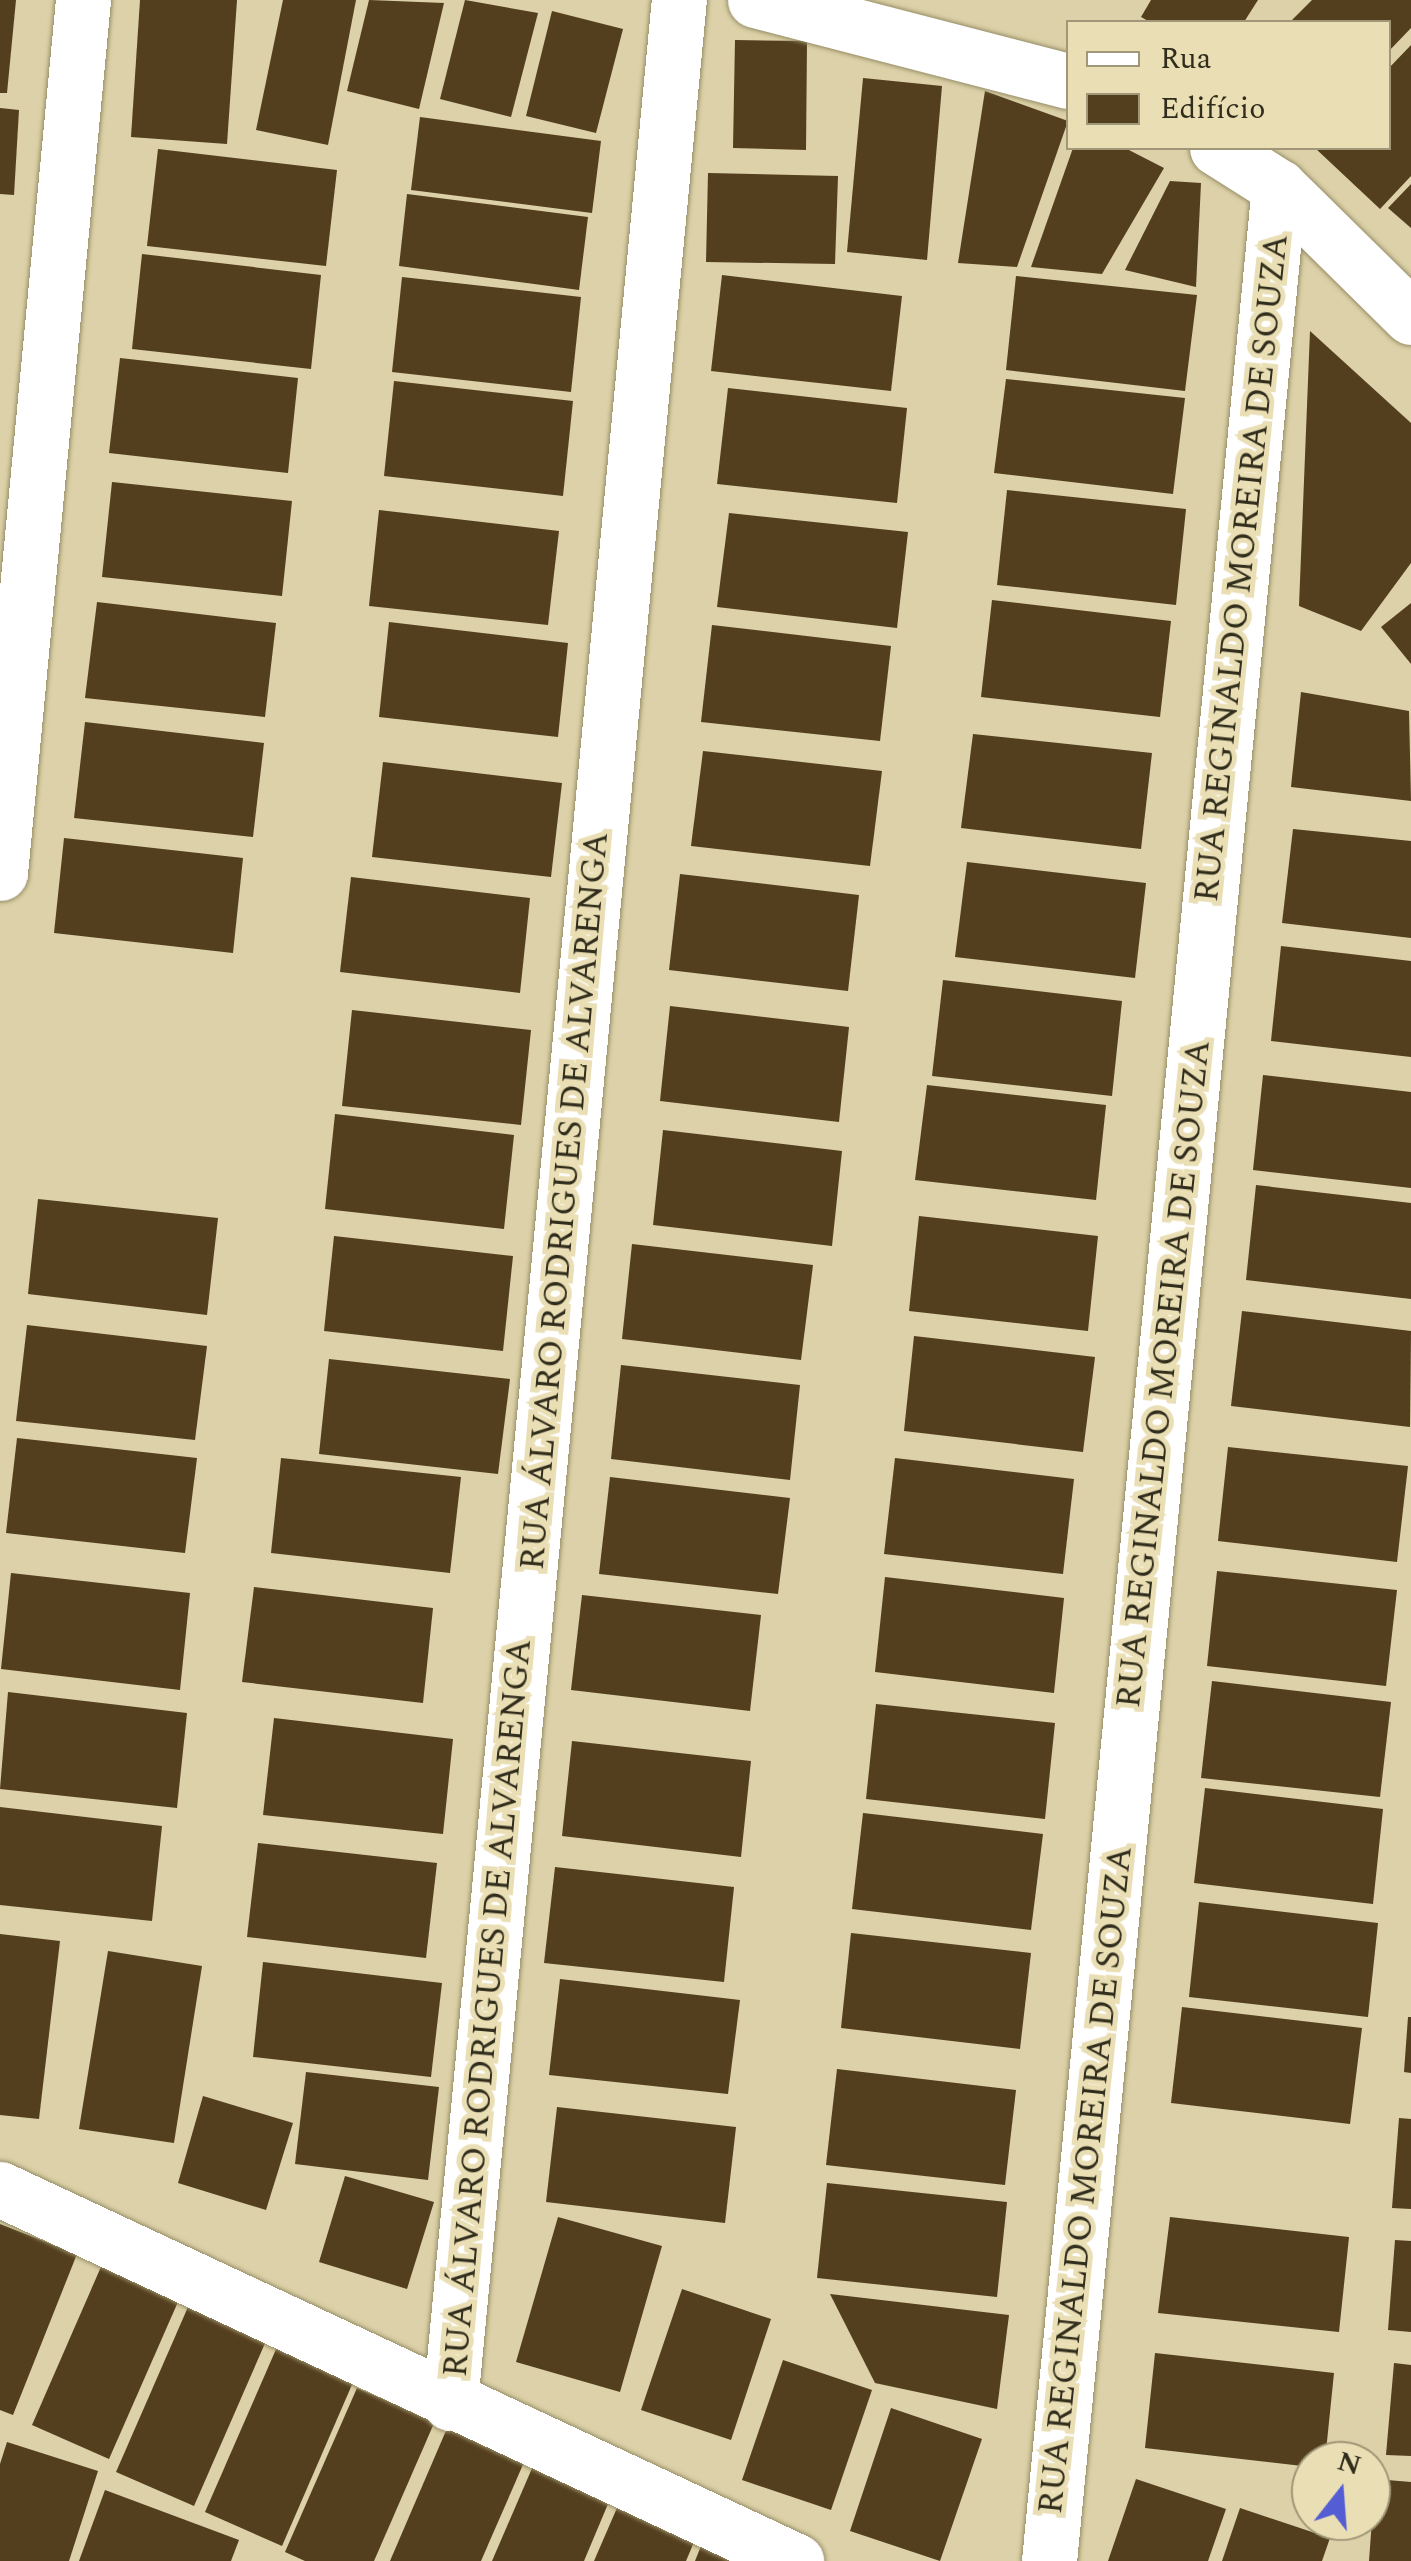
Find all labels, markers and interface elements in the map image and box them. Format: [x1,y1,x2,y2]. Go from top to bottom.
legend [1066,20,1391,150]
text: Rua [1160,36,1211,82]
text: Edifício [1160,86,1265,132]
street label: RUA REGINALDO MOREIRA DE SOUZA [1186,232,1298,904]
street label: RUA ÁLVARO RODRIGUES DE ALVARENGA [512,830,618,1572]
street label: RUA REGINALDO MOREIRA DE SOUZA [1108,1038,1220,1710]
street label: RUA ÁLVARO RODRIGUES DE ALVARENGA [435,1637,541,2379]
street label: RUA REGINALDO MOREIRA DE SOUZA [1030,1844,1142,2516]
text: N [1332,2440,1367,2488]
north arrow [1291,2441,1391,2541]

